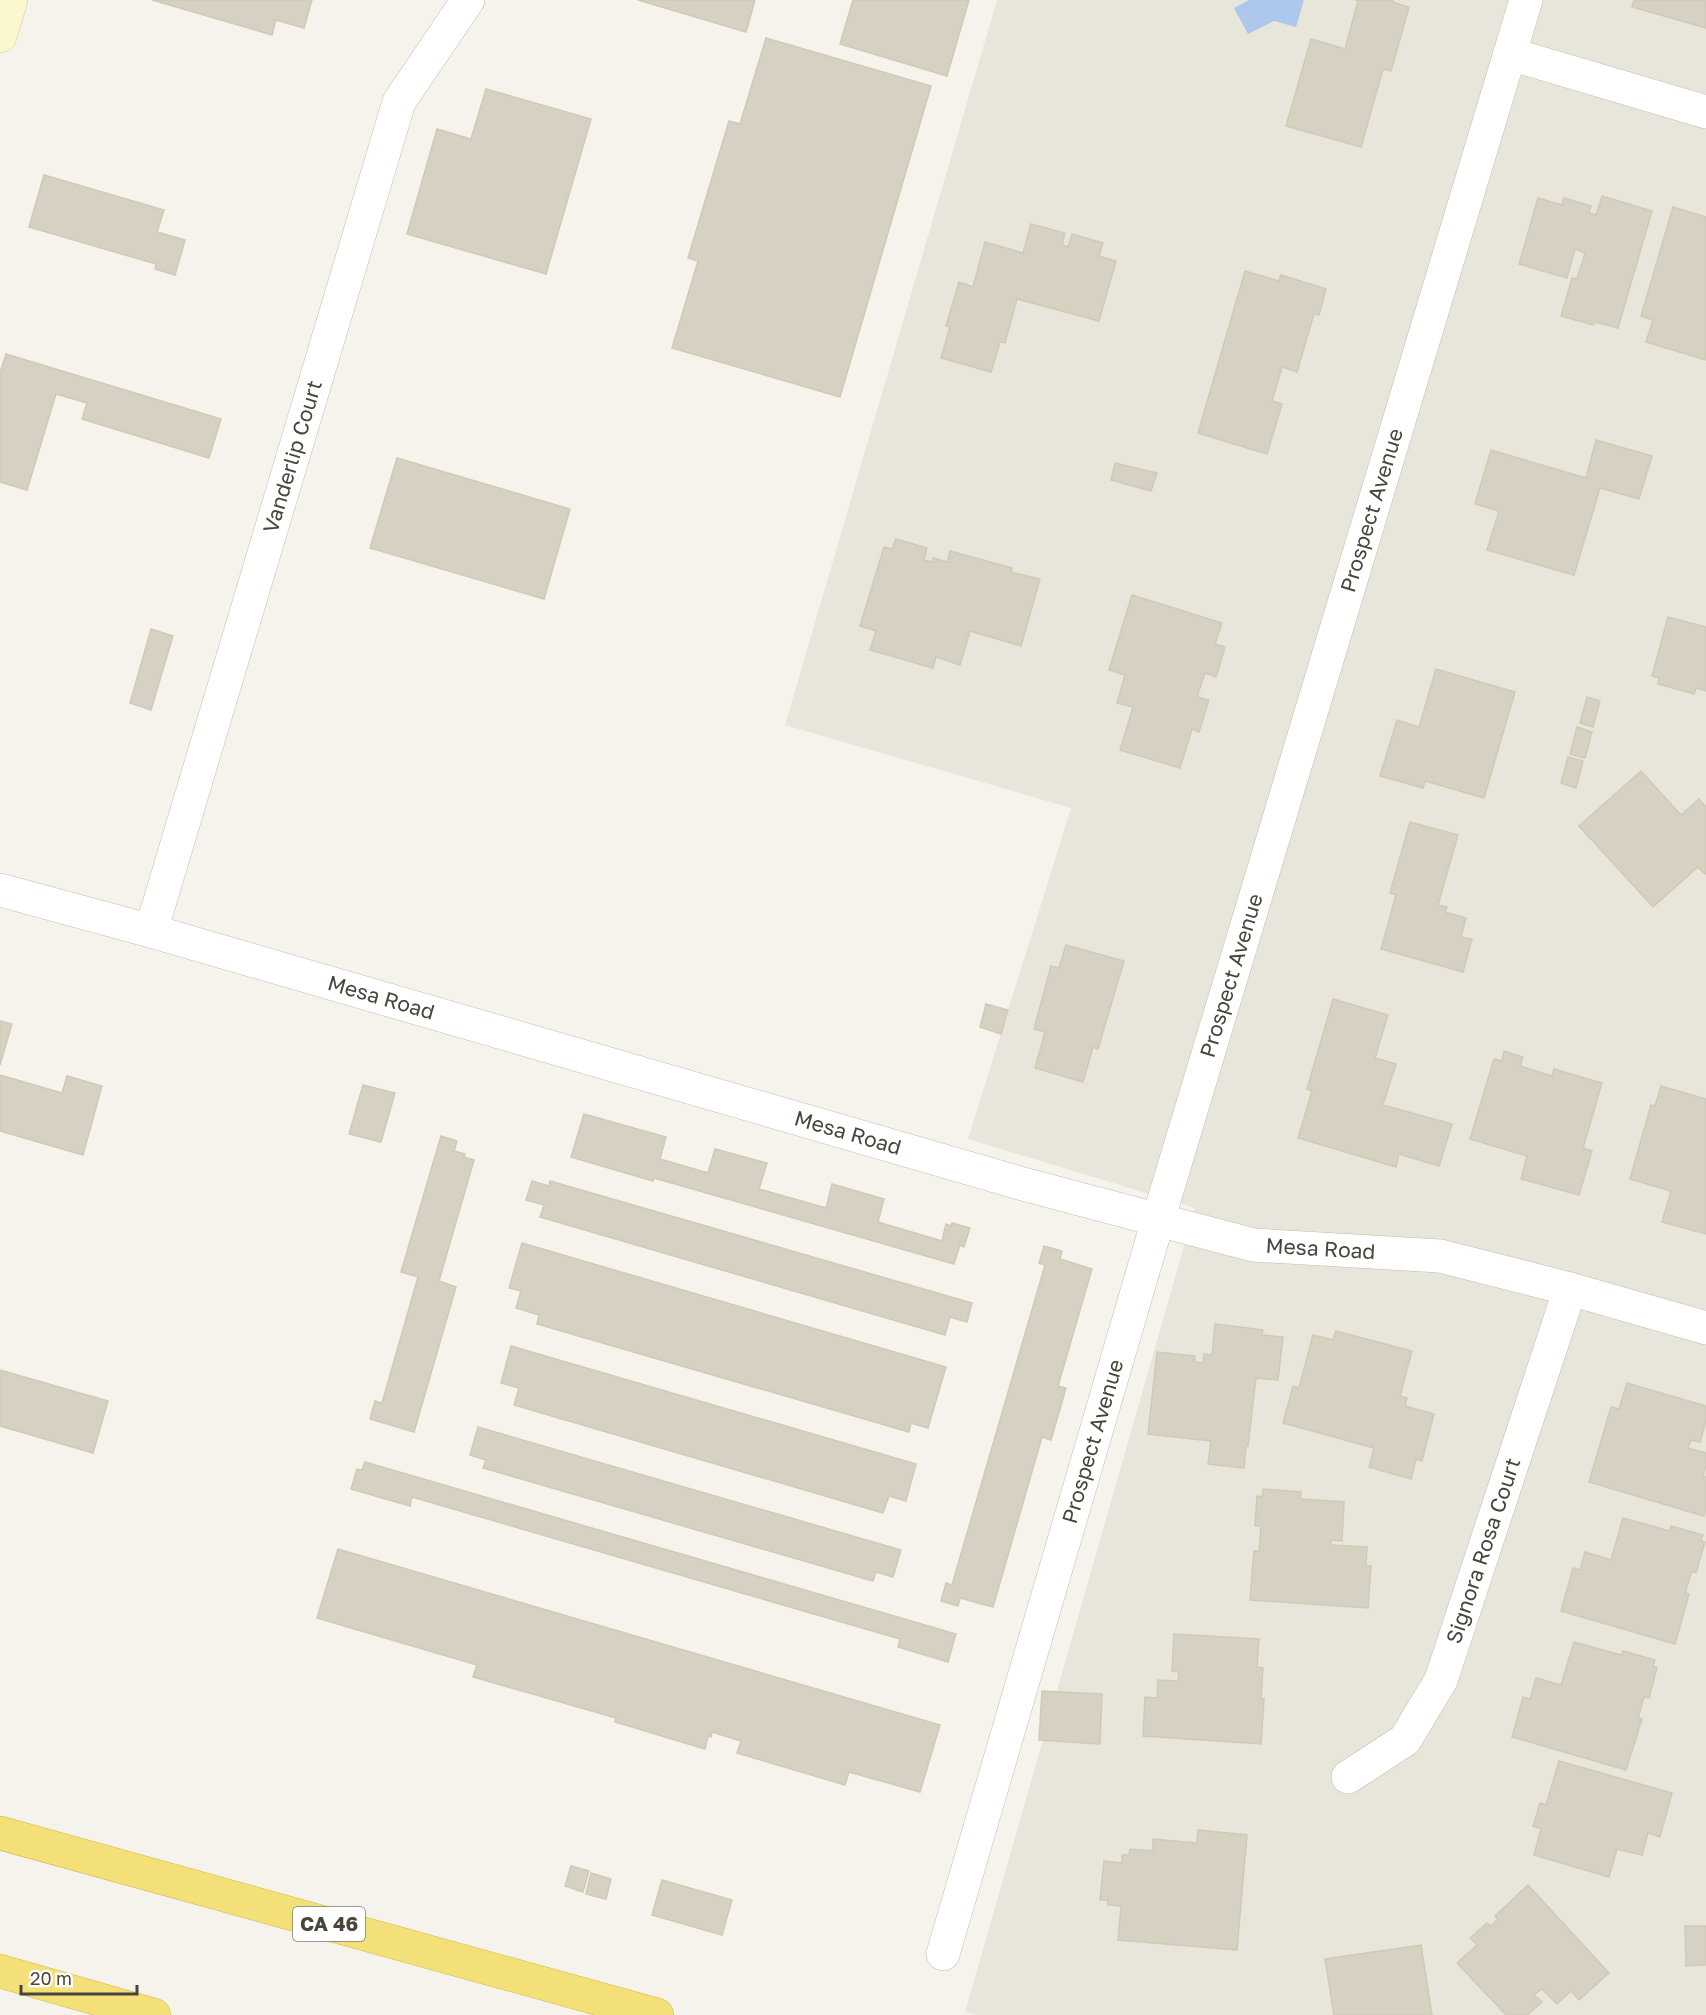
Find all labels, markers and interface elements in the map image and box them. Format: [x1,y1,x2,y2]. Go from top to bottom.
street label: Vanderlip Court [257,377,327,536]
street label: Prospect Avenue [1334,425,1408,595]
street label: Prospect Avenue [1194,890,1268,1061]
street label: Mesa Road [325,969,438,1025]
street label: Mesa Road [792,1104,905,1160]
street label: Mesa Road [1265,1232,1376,1264]
street label: Prospect Avenue [1056,1356,1129,1526]
street label: Signora Rosa Court [1440,1454,1525,1647]
road number: CA 46 [293,1907,365,1941]
scale bar [21,1958,136,1996]
text: 20 m [30,1967,72,1989]

